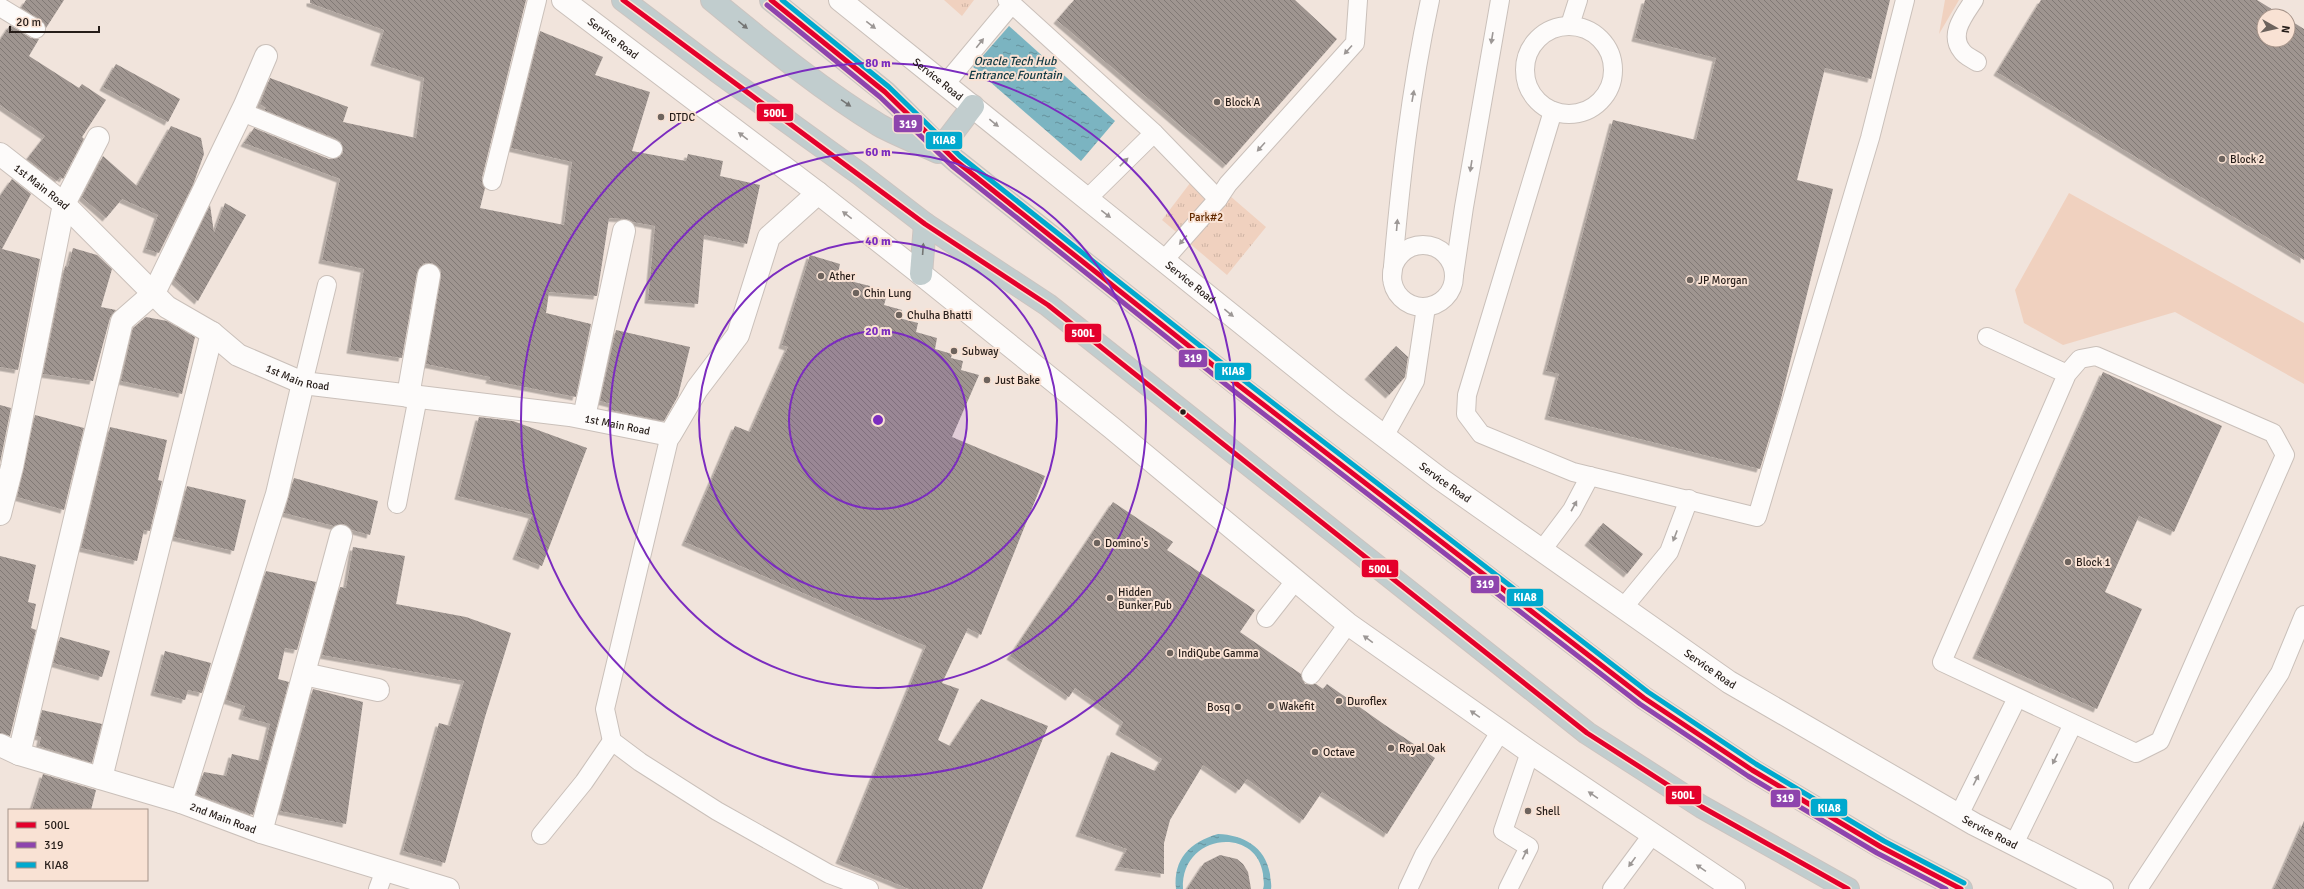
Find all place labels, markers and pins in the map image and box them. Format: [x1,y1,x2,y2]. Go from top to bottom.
place label: Block A [1225,96,1261,109]
marker: Block A [1212,97,1222,107]
place label: DTDC [669,111,695,124]
marker: DTDC [656,112,666,122]
place label: Block 2 [2230,153,2265,166]
marker: Block 2 [2217,154,2227,164]
place label: Ather [829,270,855,283]
marker: Ather [816,271,826,281]
place label: JP Morgan [1698,274,1748,287]
marker: JP Morgan [1685,275,1695,285]
place label: Chin Lung [864,287,912,300]
marker: Chin Lung [851,288,861,298]
place label: Chulha Bhatti [907,309,972,322]
marker: Chulha Bhatti [894,310,904,320]
place label: Subway [962,345,999,358]
marker: Subway [949,346,959,356]
place label: Just Bake [995,374,1040,387]
marker: Just Bake [982,375,992,385]
unlabelled marker [1178,407,1188,417]
centre of rings [871,413,885,427]
place label: Domino's [1105,537,1149,550]
marker: Domino's [1092,538,1102,548]
place label: Block 1 [2076,556,2111,569]
marker: Block 1 [2063,557,2073,567]
place label: Hidden Bunker Pub [1118,586,1172,612]
marker: Hidden Bunker Pub [1105,593,1115,603]
place label: IndiQube Gamma [1178,647,1259,660]
marker: IndiQube Gamma [1165,648,1175,658]
place label: Duroflex [1347,695,1387,708]
marker: Duroflex [1334,696,1344,706]
place label: Wakefit [1279,700,1315,713]
place label: Bosq [1207,701,1230,714]
marker: Wakefit [1266,701,1276,711]
marker: Bosq [1233,702,1243,712]
place label: Royal Oak [1399,742,1446,755]
marker: Royal Oak [1386,743,1396,753]
place label: Octave [1323,746,1355,759]
marker: Octave [1310,747,1320,757]
place label: Shell [1536,805,1560,818]
marker: Shell [1523,806,1533,816]

